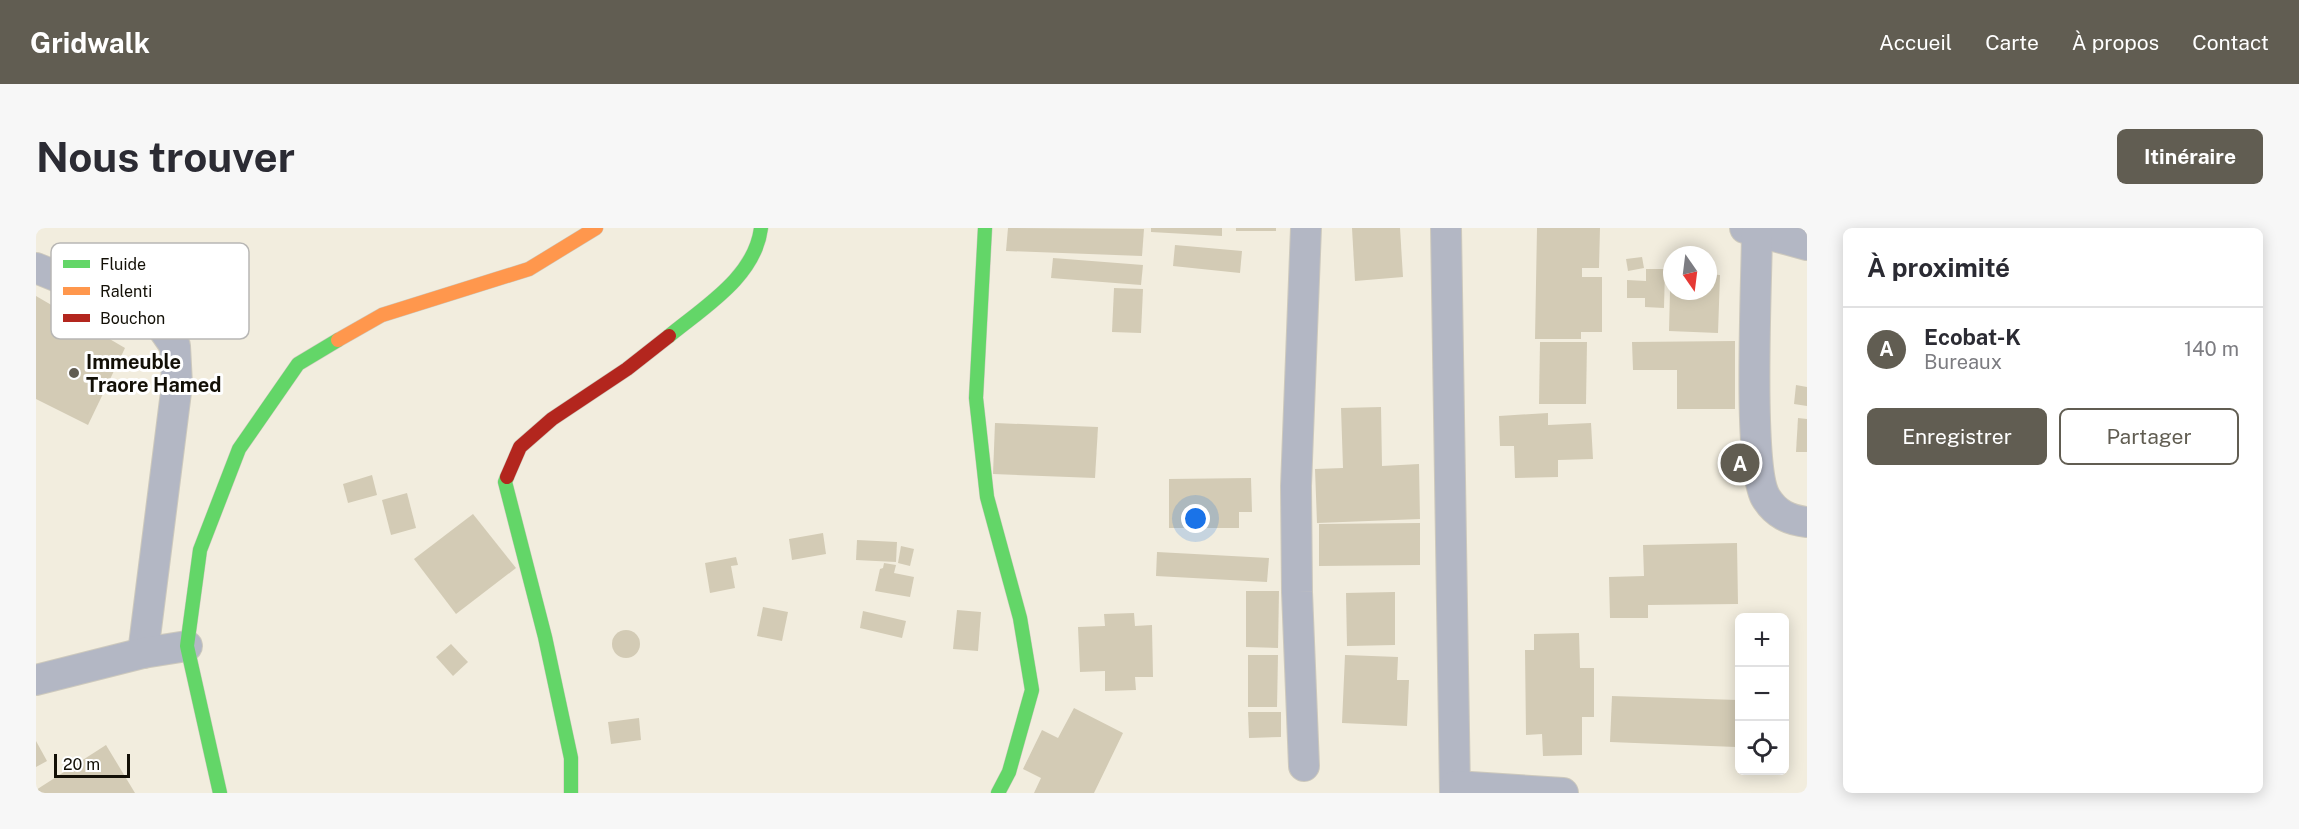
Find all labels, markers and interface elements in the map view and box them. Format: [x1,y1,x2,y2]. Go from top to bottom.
text: Gridwalk [30,26,150,59]
text: Accueil [1879,30,1952,55]
text: Carte [1985,30,2039,55]
text: À propos [2072,30,2159,55]
text: Contact [2192,30,2269,55]
button: Itinéraire [2117,129,2263,184]
text: Nous trouver [36,132,295,181]
legend [51,243,249,339]
north arrow [1663,246,1717,300]
text: À proximité [1867,252,2010,283]
text: Fluide [100,255,146,274]
text: Ralenti [100,282,152,301]
text: Bouchon [100,309,165,328]
text: Ecobat-K [1924,324,2021,350]
text: A [1879,337,1894,361]
text: 140 m [2184,337,2239,361]
place label: Immeuble Traore Hamed [86,350,221,397]
text: Bureaux [1924,350,2002,374]
marker: Immeuble Traore Hamed [67,366,81,380]
button: Enregistrer [1867,408,2047,465]
button: Partager [2059,408,2239,465]
pin: A [1720,440,1760,486]
your location [1181,504,1210,533]
map controls [1735,613,1789,775]
button: + [1735,613,1789,667]
button: − [1735,667,1789,721]
button: locate [1735,721,1789,775]
scale bar [54,751,130,778]
text: 20 m [63,755,100,774]

